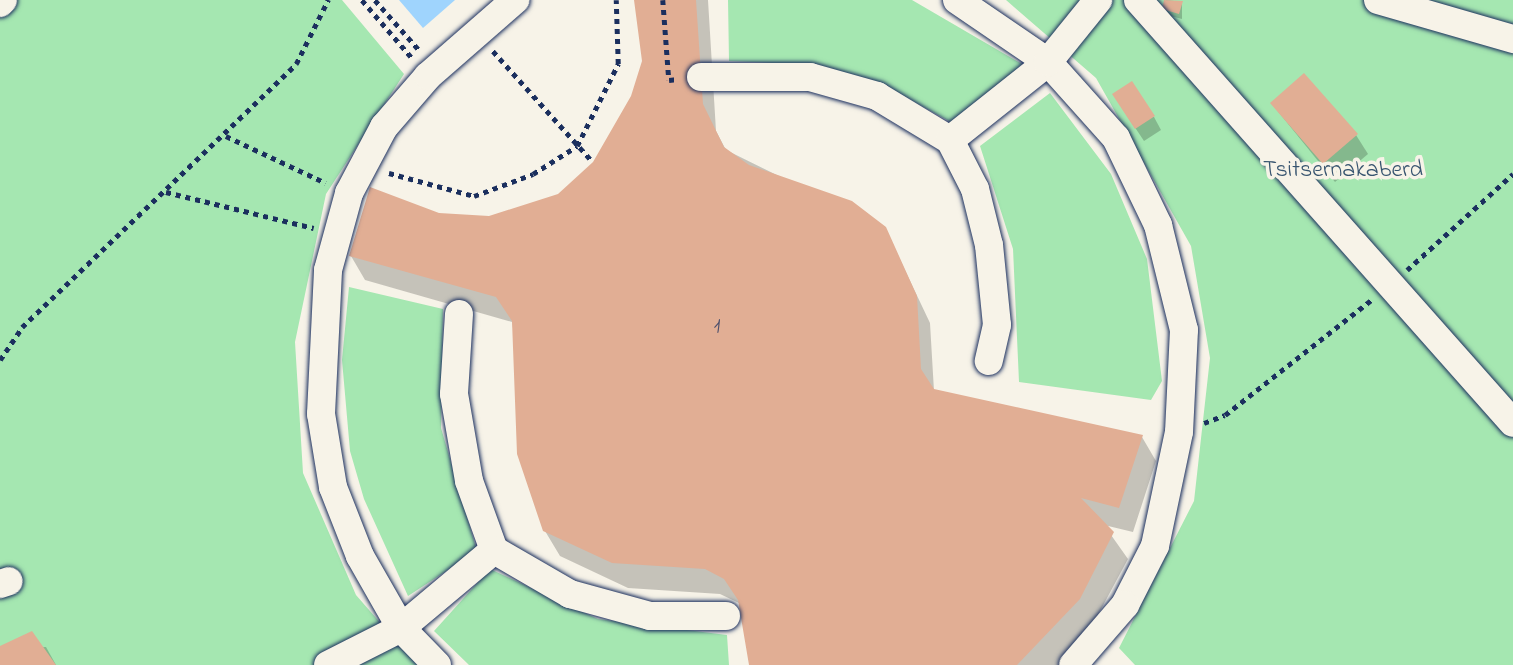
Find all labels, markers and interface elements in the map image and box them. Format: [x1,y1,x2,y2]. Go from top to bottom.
park label: Tsitsernakaberd [1263,157,1423,185]
house number: 1 [714,314,720,340]

